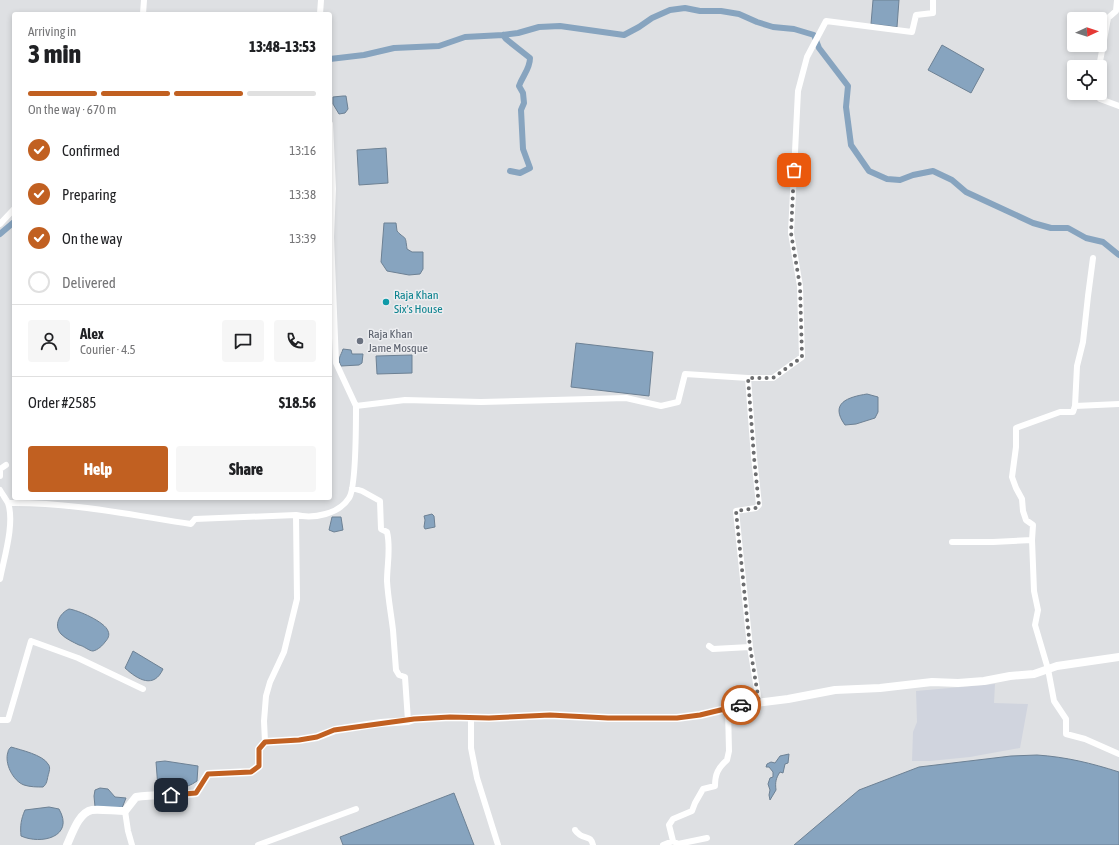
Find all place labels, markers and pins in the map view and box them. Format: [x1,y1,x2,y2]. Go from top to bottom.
pin [777,153,811,187]
place label: Raja Khan Six's House [394,288,443,316]
marker: Raja Khan Six's House [381,297,391,307]
place label: Raja Khan Jame Mosque [368,327,428,355]
marker: Raja Khan Jame Mosque [355,336,365,346]
pin [154,778,188,812]

